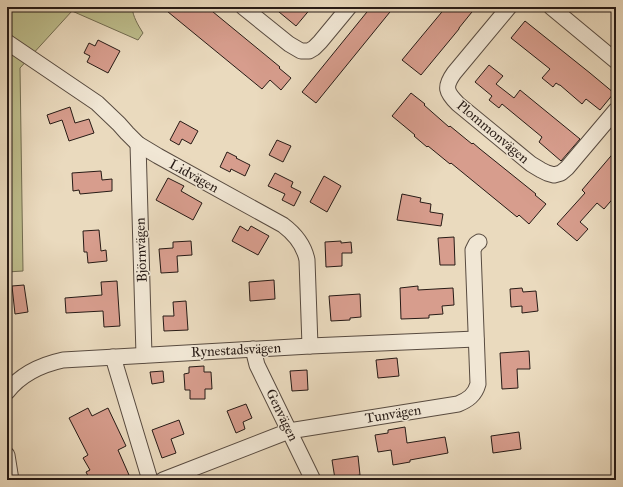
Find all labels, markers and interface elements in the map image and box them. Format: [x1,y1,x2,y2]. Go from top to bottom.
street label: Plommonvägen [453,97,533,168]
street label: Lidvägen [166,156,222,197]
street label: Björnvägen [131,217,151,283]
street label: Rynestadsvägen [191,339,282,361]
street label: Genvägen [262,386,302,444]
street label: Tunvägen [364,401,423,427]

